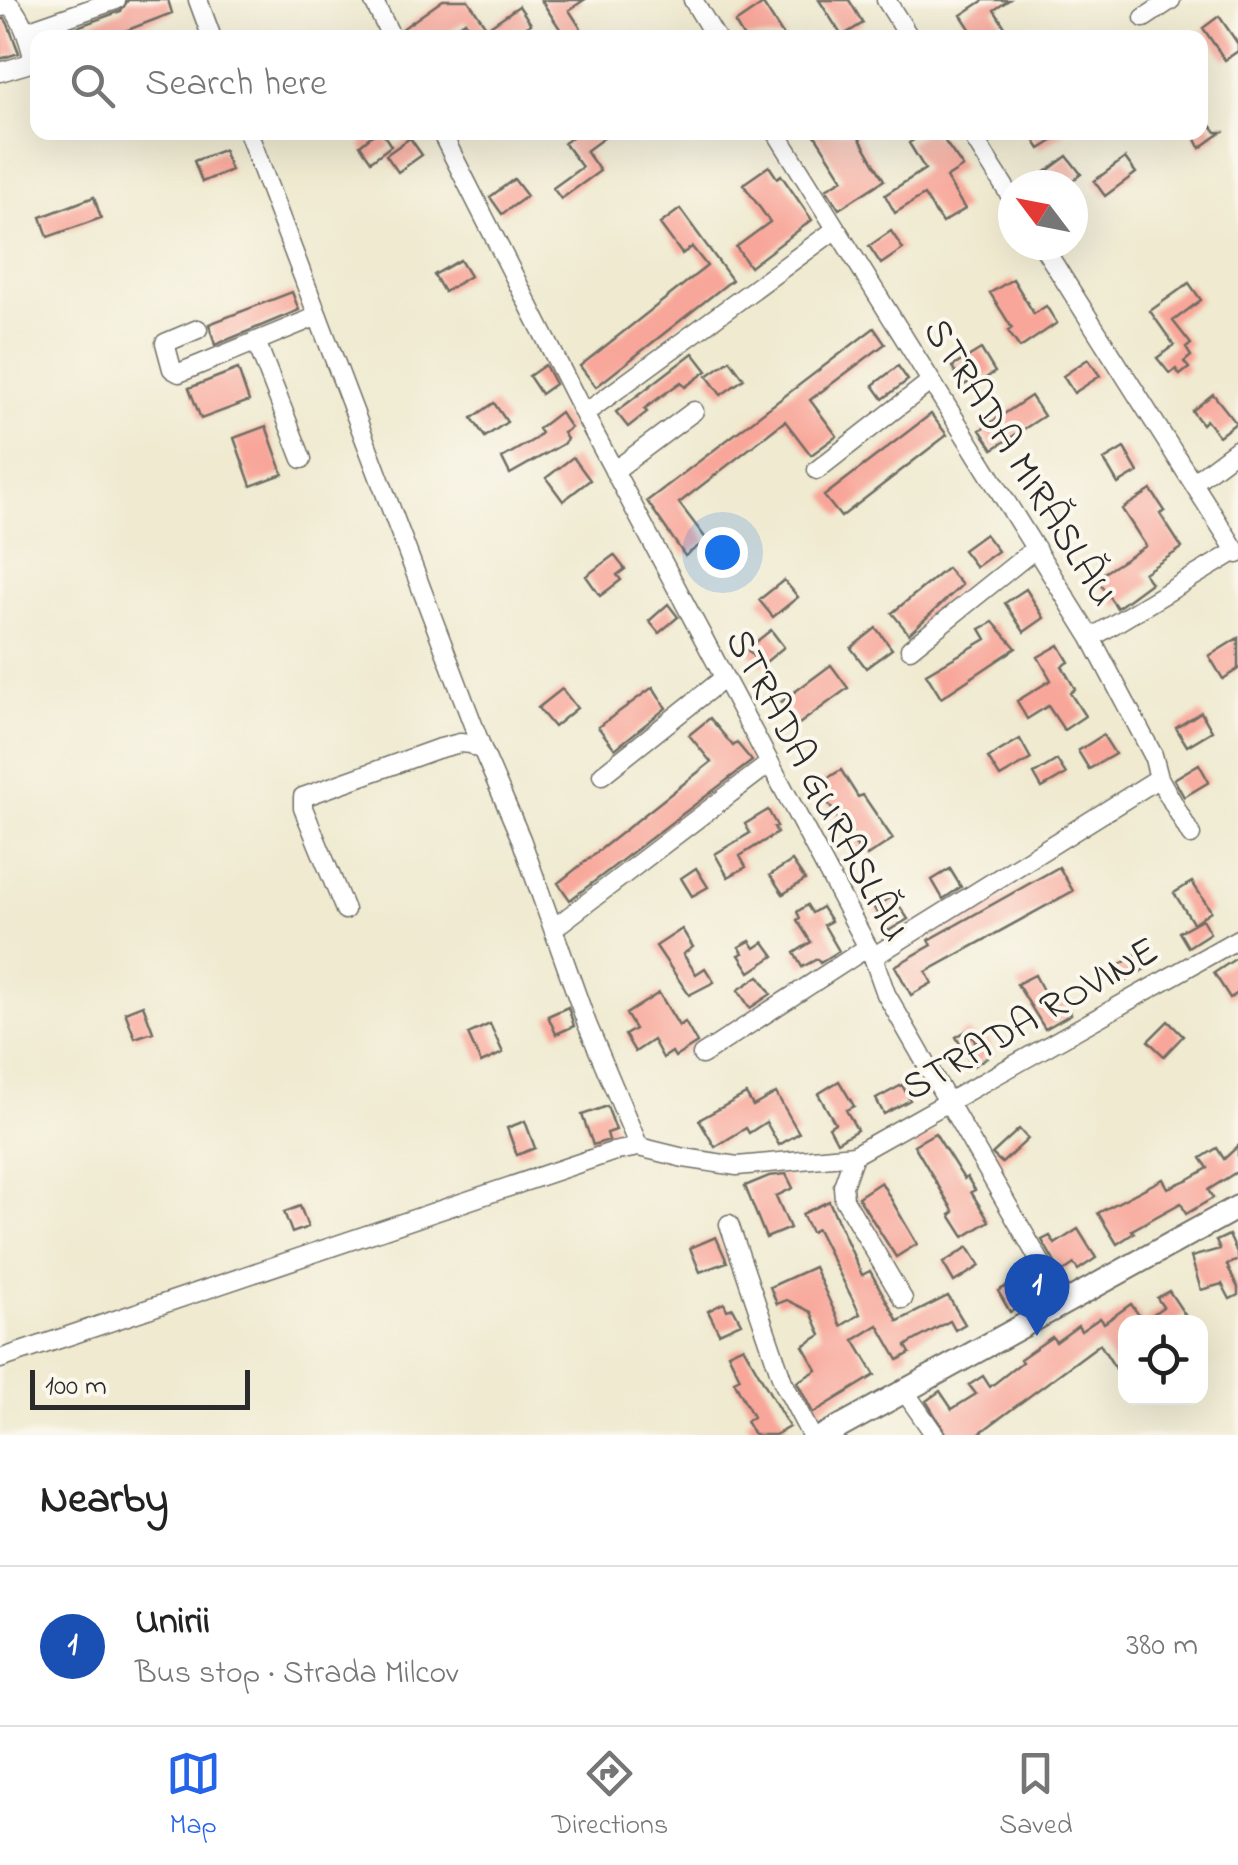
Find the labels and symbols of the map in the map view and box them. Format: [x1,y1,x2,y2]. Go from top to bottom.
north arrow [998,170,1088,260]
street label: STRADA MIRĂSLĂU [906,308,1131,619]
your location [697,527,748,578]
street label: STRADA GURASLĂU [708,619,923,953]
street label: STRADA ROVINE [892,923,1171,1118]
pin: 1 [1004,1254,1070,1336]
scale bar [30,1365,250,1410]

